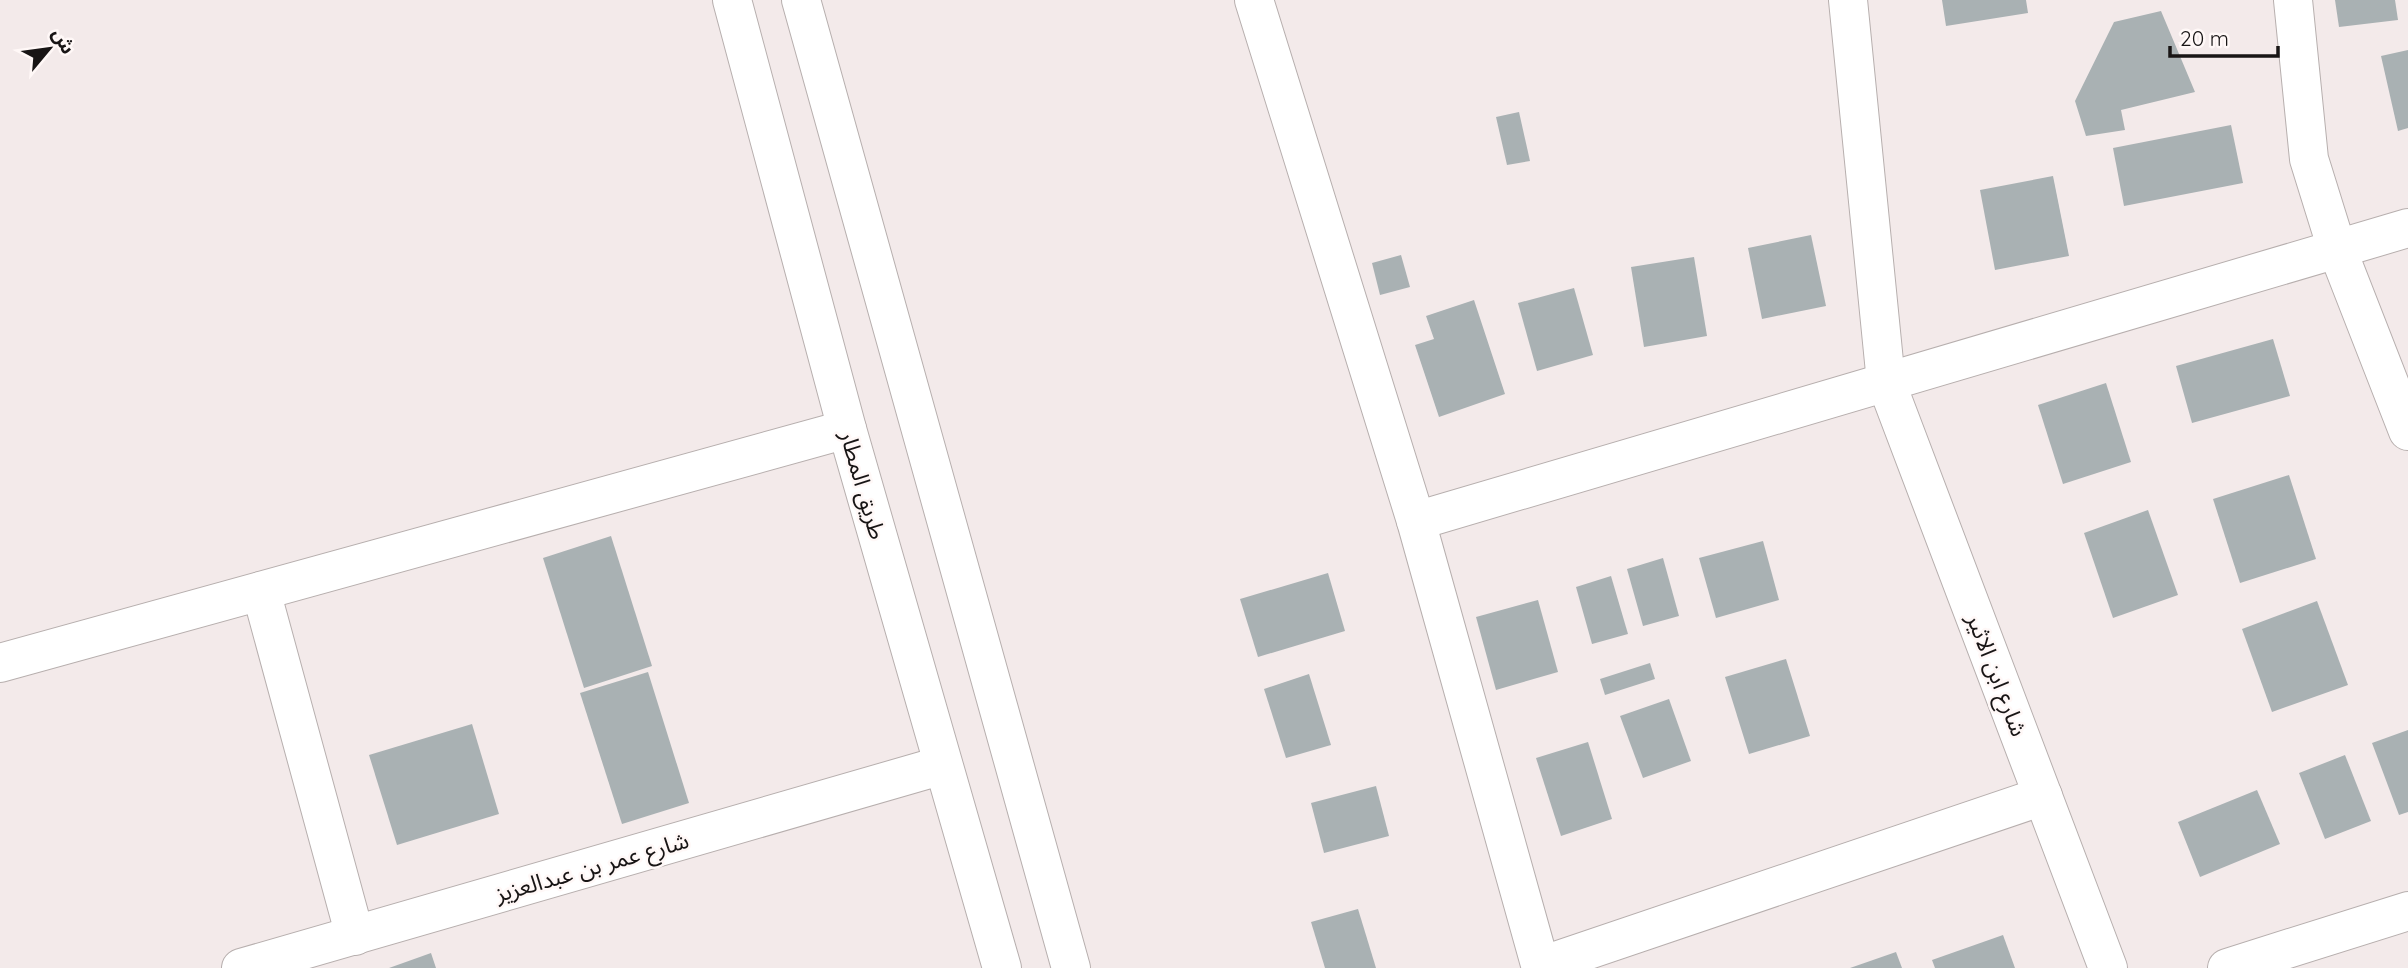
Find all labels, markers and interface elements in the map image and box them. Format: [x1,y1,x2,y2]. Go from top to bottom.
north arrow [14,14,84,84]
scale bar [2170,14,2278,58]
text: ش [47,24,81,58]
text: 20 m [2180,25,2229,51]
street label: طريق المطار [834,426,893,543]
street label: شارع ابن الاثير [1958,608,2034,741]
street label: شارع عمر بن عبدالعزيز [491,825,693,911]

